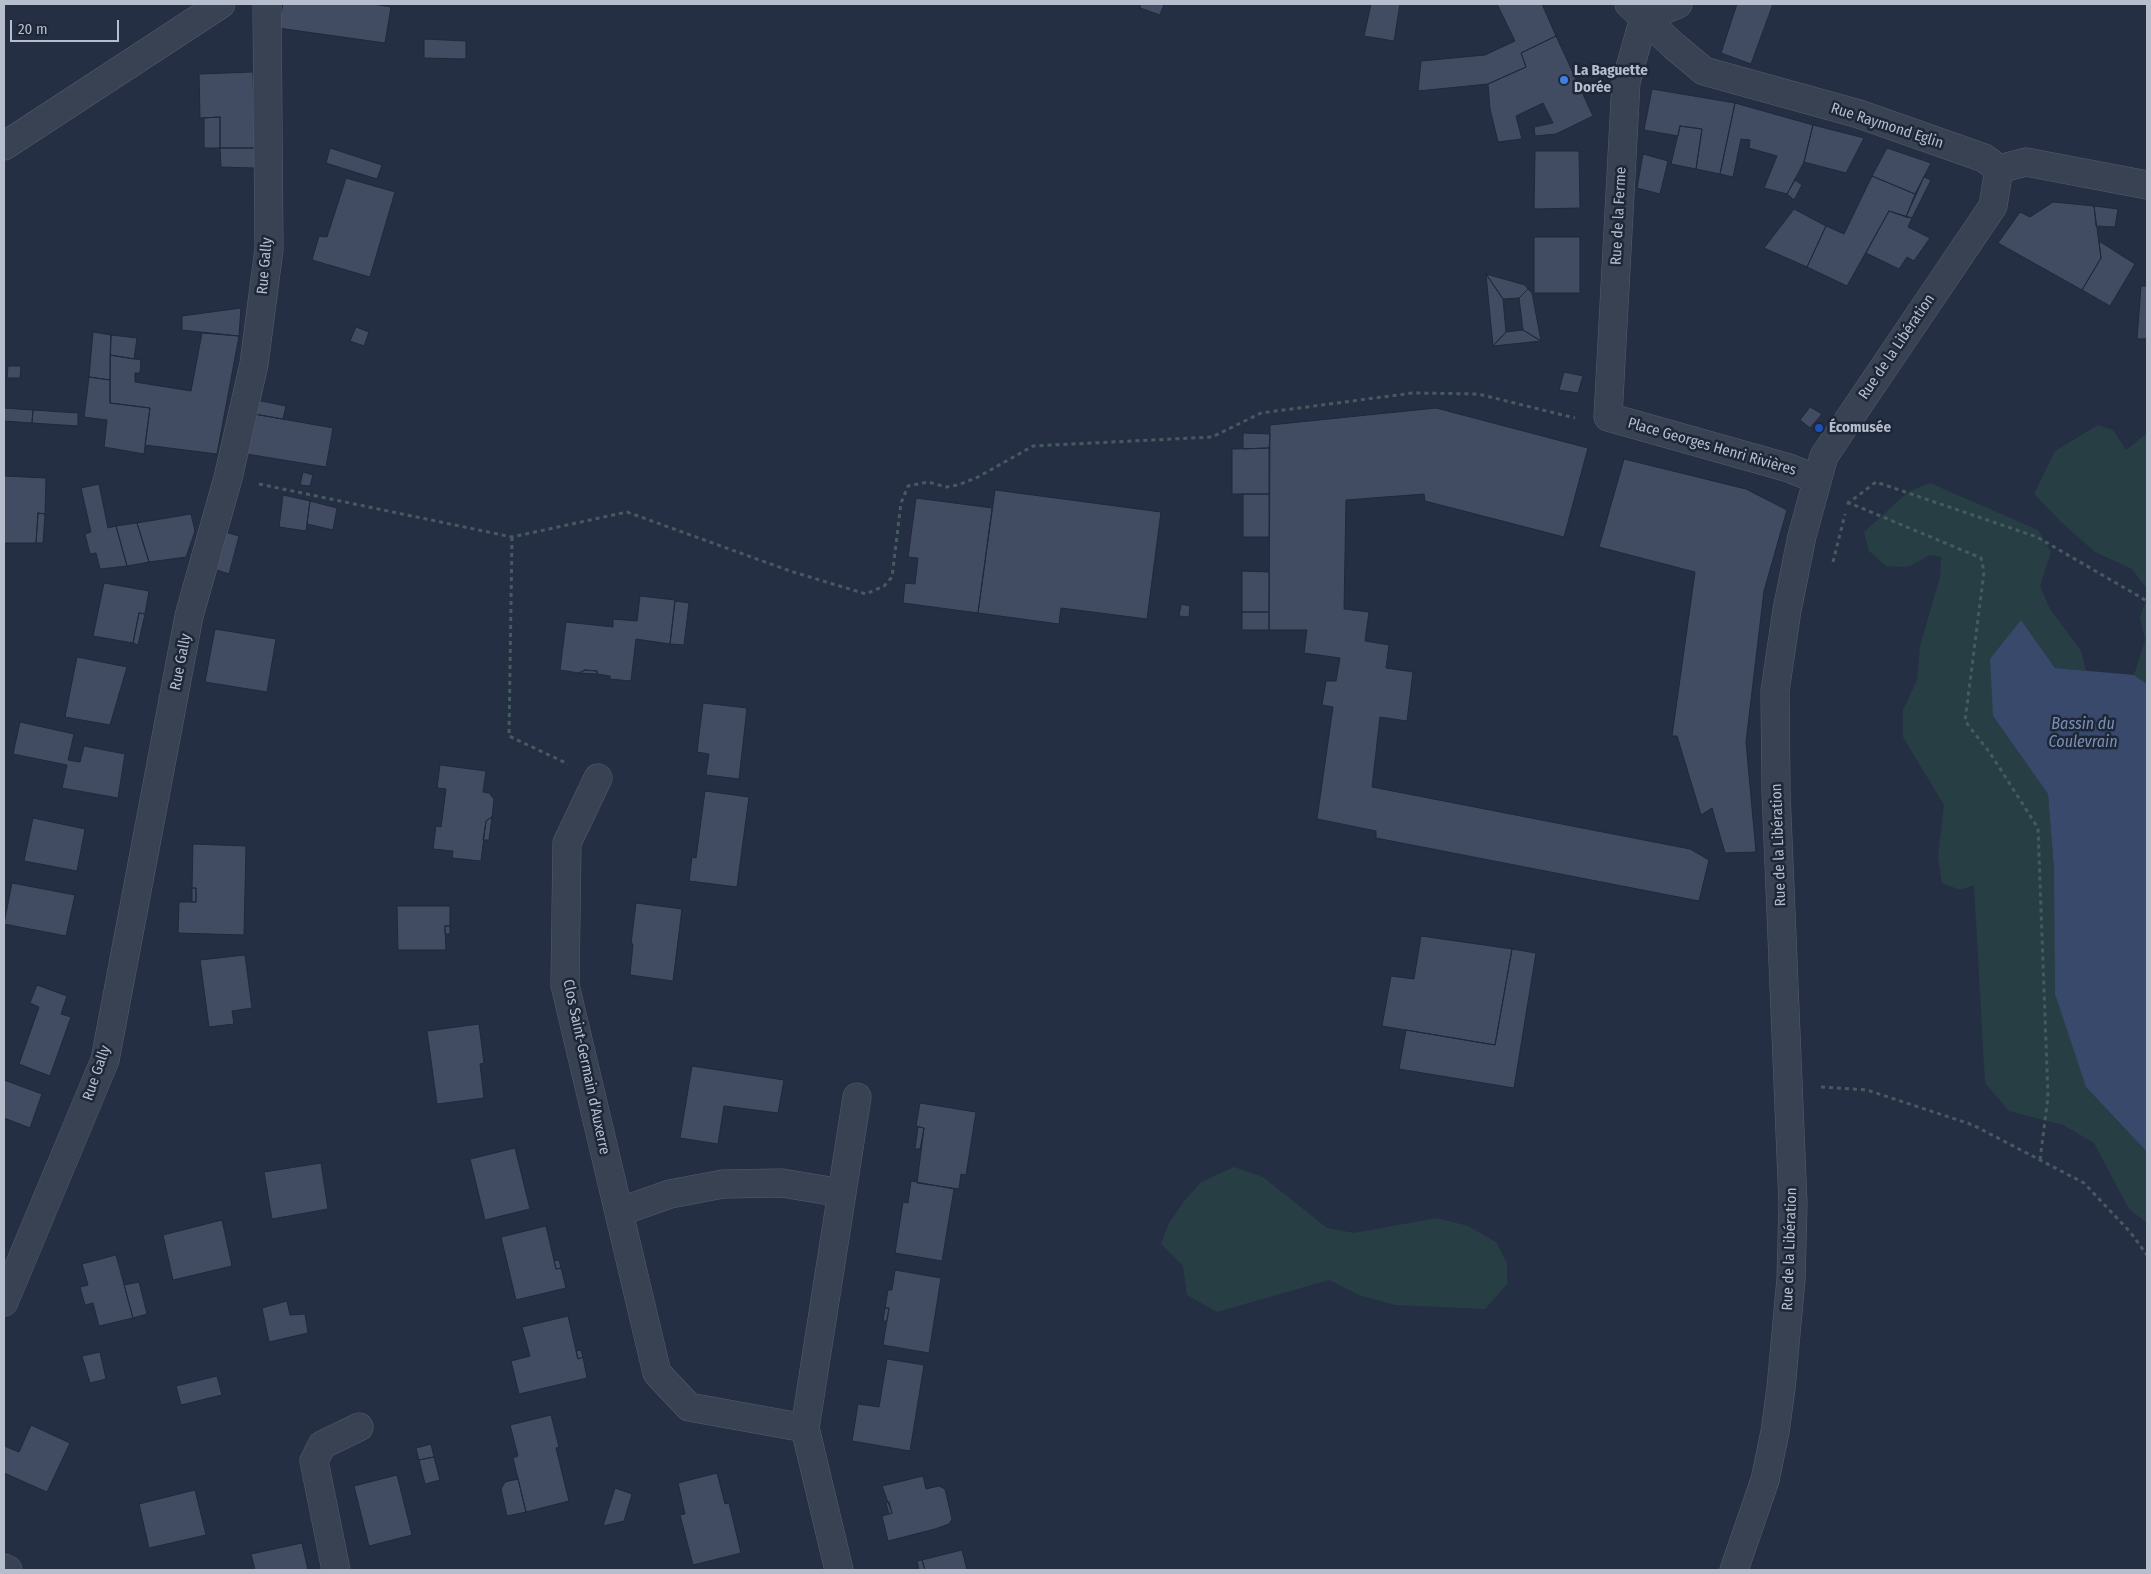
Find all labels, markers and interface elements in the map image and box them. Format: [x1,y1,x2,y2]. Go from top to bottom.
scale bar [12,10,121,42]
text: 20 m [18,20,48,38]
place label: La Baguette Dorée [1574,62,1648,97]
marker: La Baguette Dorée [1558,74,1570,86]
street label: Rue Raymond Eglin [1829,99,1945,153]
street label: Rue de la Ferme [1607,166,1631,266]
street label: Rue Gally [254,237,276,295]
street label: Rue de la Libération [1855,291,1939,403]
street label: Place Georges Henri Rivières [1626,414,1798,480]
place label: Écomusée [1829,419,1891,437]
marker: Écomusée [1813,422,1825,434]
street label: Rue Gally [167,632,195,692]
water label: Bassin du Coulevrain [2049,715,2117,753]
street label: Rue de la Libération [1768,783,1790,907]
street label: Clos Saint-Germain d'Auxerre [559,978,613,1156]
street label: Rue Gally [79,1043,115,1103]
street label: Rue de la Libération [1779,1187,1801,1311]

